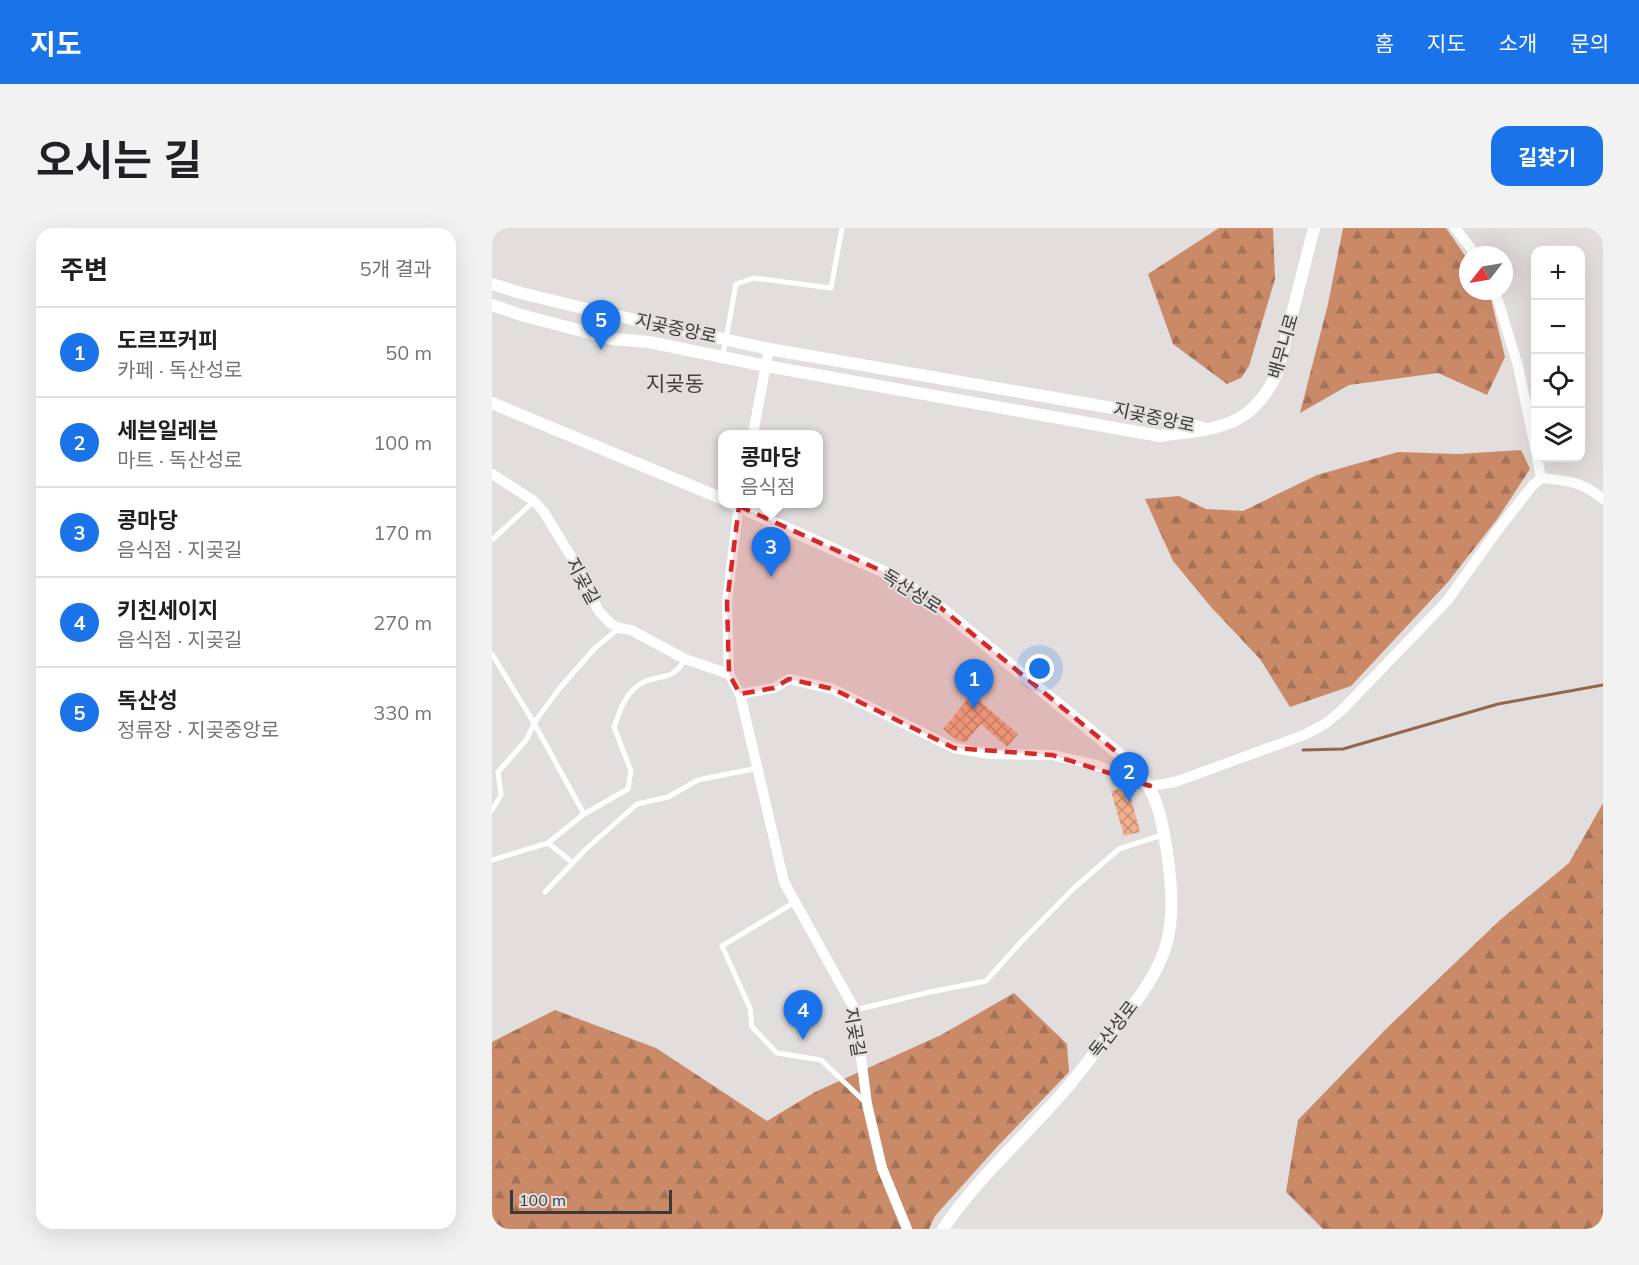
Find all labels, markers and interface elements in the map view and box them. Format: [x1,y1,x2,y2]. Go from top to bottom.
text: 지도 [30,26,82,61]
text: 홈 [1375,30,1394,56]
text: 지도 [1427,30,1466,56]
text: 소개 [1499,30,1537,56]
text: 문의 [1570,30,1609,56]
button: 길찾기 [1491,126,1603,186]
text: 오시는 길 [36,133,202,186]
north arrow [1459,246,1513,300]
map controls [1531,246,1585,462]
button: + [1531,246,1585,300]
text: 주변 [60,253,108,286]
text: 5개 결과 [360,256,432,281]
pin: 5 [582,300,620,350]
button: − [1531,300,1585,354]
street label: 지곶중앙로 [633,308,719,348]
street label: 배무니로 [1263,311,1303,381]
text: 도르프커피 [117,326,218,354]
text: 1 [74,340,86,365]
text: 50 m [385,340,432,365]
button: locate [1531,354,1585,408]
text: 카페 · 독산성로 [117,357,242,382]
district label: 지곶동 [646,370,704,396]
street label: 지곶중앙로 [1111,397,1197,437]
button: layers [1531,408,1585,462]
text: 세븐일레븐 [117,416,218,444]
text: 2 [74,430,86,455]
text: 100 m [373,430,432,455]
popup [718,430,823,508]
text: 콩마당 [740,443,801,471]
text: 마트 · 독산성로 [117,447,242,472]
text: 음식점 [740,474,795,499]
text: 콩마당 [117,506,178,534]
text: 3 [74,520,86,545]
text: 170 m [373,520,432,545]
pin: 3 [752,528,790,577]
text: 음식점 · 지곶길 [117,537,242,562]
street label: 지곶길 [561,554,605,608]
street label: 독산성로 [878,564,946,618]
text: 키친세이지 [117,596,218,624]
text: 4 [74,610,86,635]
text: 270 m [373,610,432,635]
text: 음식점 · 지곶길 [117,627,242,652]
your location [1025,654,1054,683]
pin: 1 [954,660,994,709]
text: 독산성 [117,686,178,714]
text: 5 [74,700,86,725]
text: 330 m [373,700,432,725]
text: 정류장 · 지곶중앙로 [117,717,279,742]
pin: 2 [1110,752,1148,802]
pin: 4 [784,990,822,1040]
street label: 독산성로 [1084,996,1142,1062]
street label: 지곶길 [839,1006,871,1058]
scale bar [510,1187,672,1214]
text: 100 m [519,1190,566,1210]

